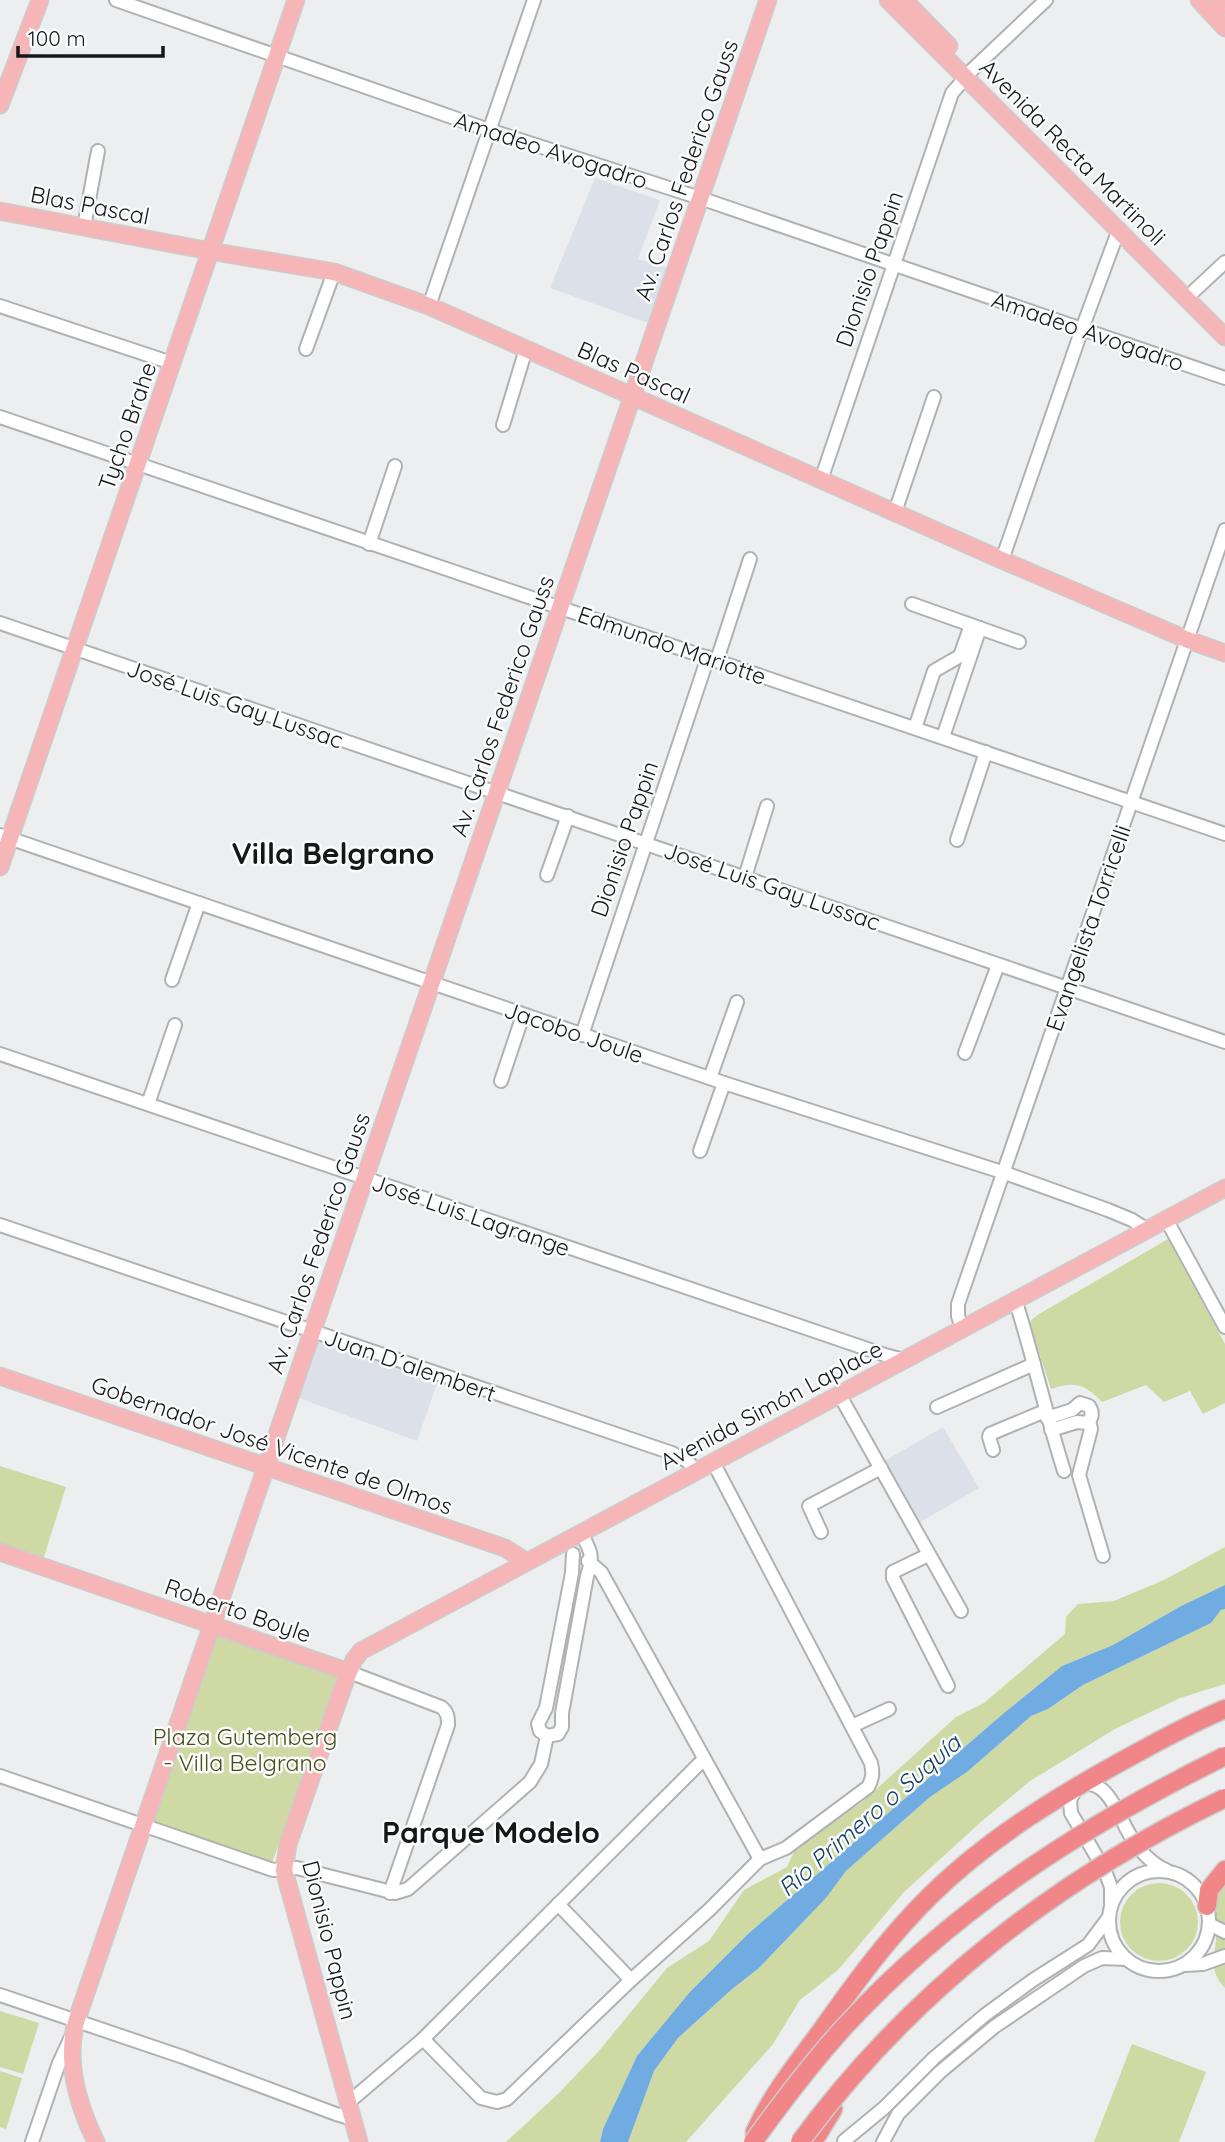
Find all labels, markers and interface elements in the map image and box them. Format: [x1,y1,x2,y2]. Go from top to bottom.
scale bar [18,14,163,58]
text: 100 m [28,25,86,51]
street label: Av. Carlos Federico Gauss [628,36,744,304]
street label: Avenida Recta Martinoli [974,53,1172,251]
street label: Amadeo Avogadro [451,105,651,195]
street label: Blas Pascal [28,179,152,231]
street label: Dionisio Pappin [829,187,909,351]
street label: Amadeo Avogadro [988,284,1188,378]
street label: Blas Pascal [573,334,695,410]
street label: Tycho Brahe [92,358,162,494]
street label: Av. Carlos Federico Gauss [444,572,560,840]
street label: Edmundo Mariotte [574,599,770,691]
street label: José Luis Gay Lussac [123,653,347,755]
street label: Dionisio Pappin [584,757,664,921]
street label: Evangelista Torricelli [1039,821,1137,1035]
district label: Villa Belgrano [231,834,435,872]
street label: José Luis Gay Lussac [660,835,884,937]
street label: Jacobo Joule [501,995,647,1069]
street label: Av. Carlos Federico Gauss [260,1109,376,1377]
street label: José Luis Lagrange [368,1167,574,1263]
street label: Juan D´alembert [321,1322,500,1408]
street label: Avenida Simón Laplace [655,1334,887,1476]
street label: Gobernador José Vicente de Olmos [88,1369,456,1521]
street label: Roberto Boyle [161,1571,315,1649]
park label: Plaza Gutemberg - Villa Belgrano [153,1722,337,1777]
water label: Río Primero o Suquía [772,1727,968,1903]
district label: Parque Modelo [382,1813,600,1851]
street label: Dionisio Pappin [296,1857,364,2023]

